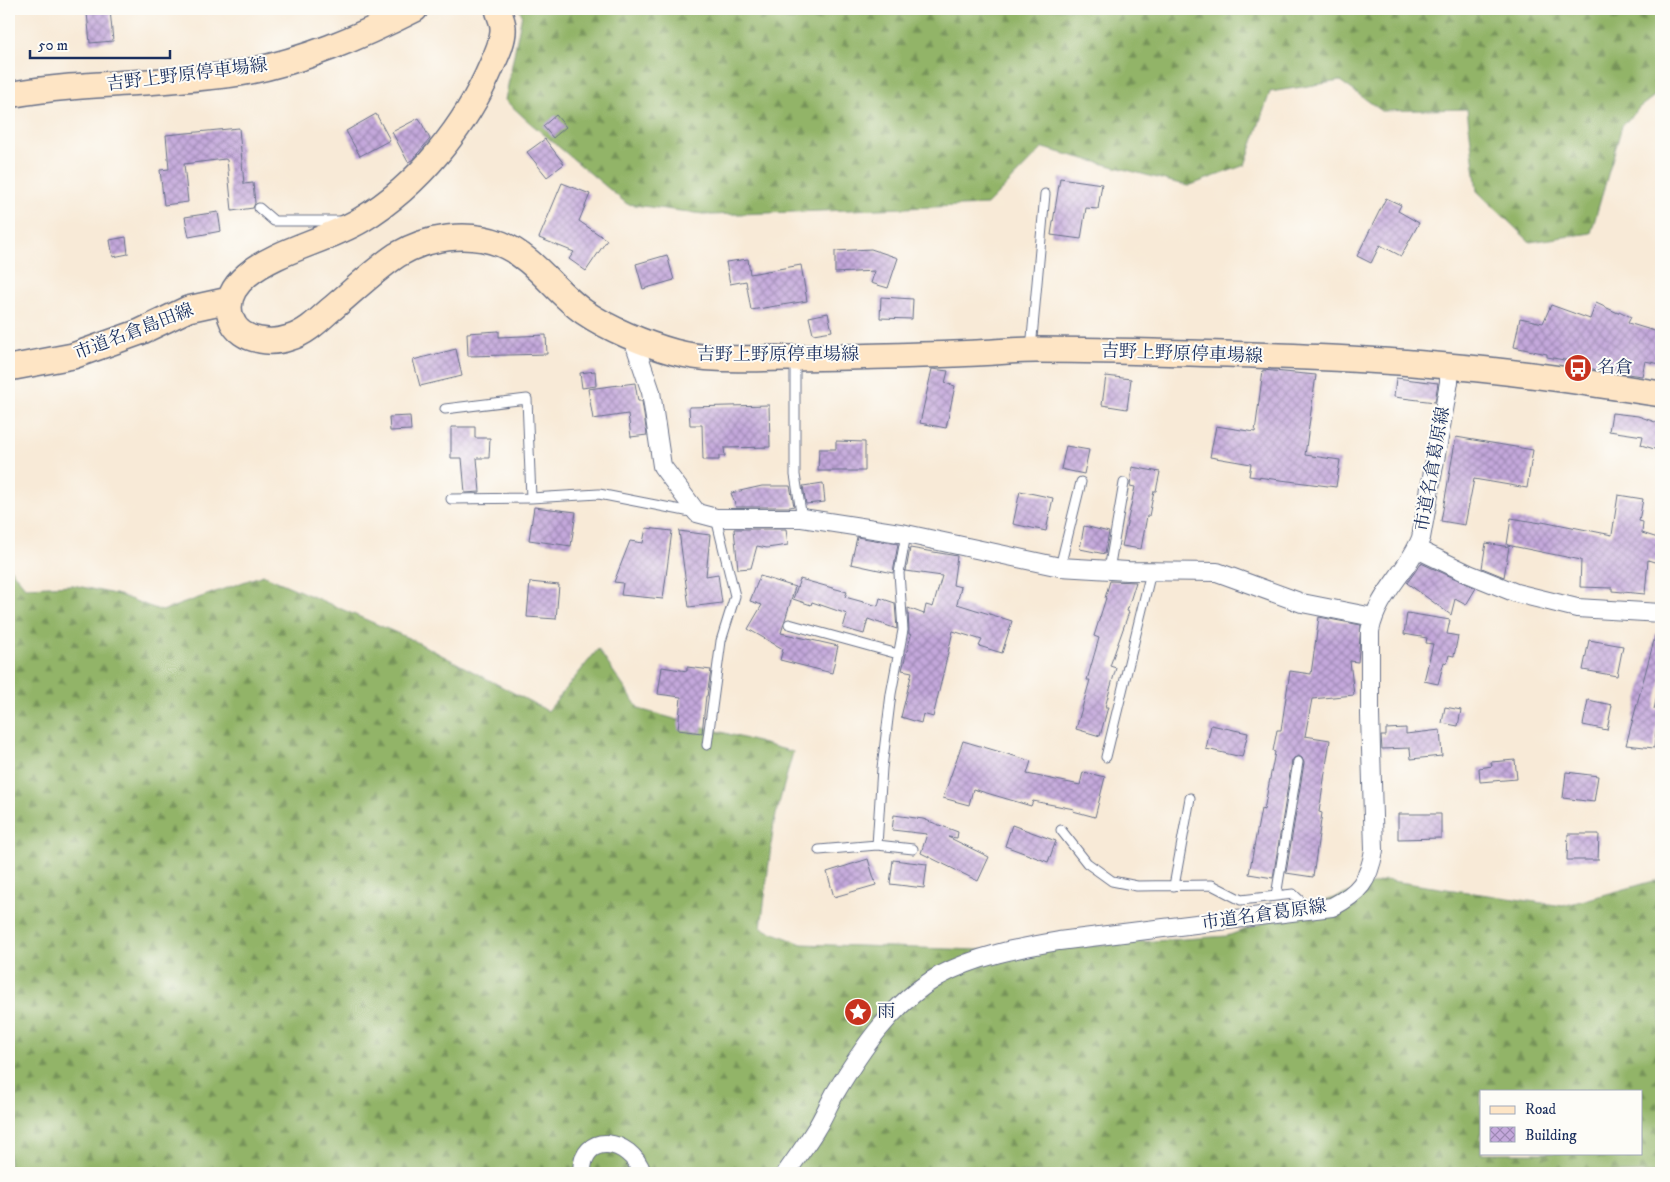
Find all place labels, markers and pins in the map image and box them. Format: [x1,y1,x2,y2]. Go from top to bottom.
bus stop icon: 名倉 [1563,353,1593,383]
place label: 名倉 [1597,357,1633,379]
place icon: 雨 [843,997,873,1027]
place label: 雨 [877,1001,895,1023]

